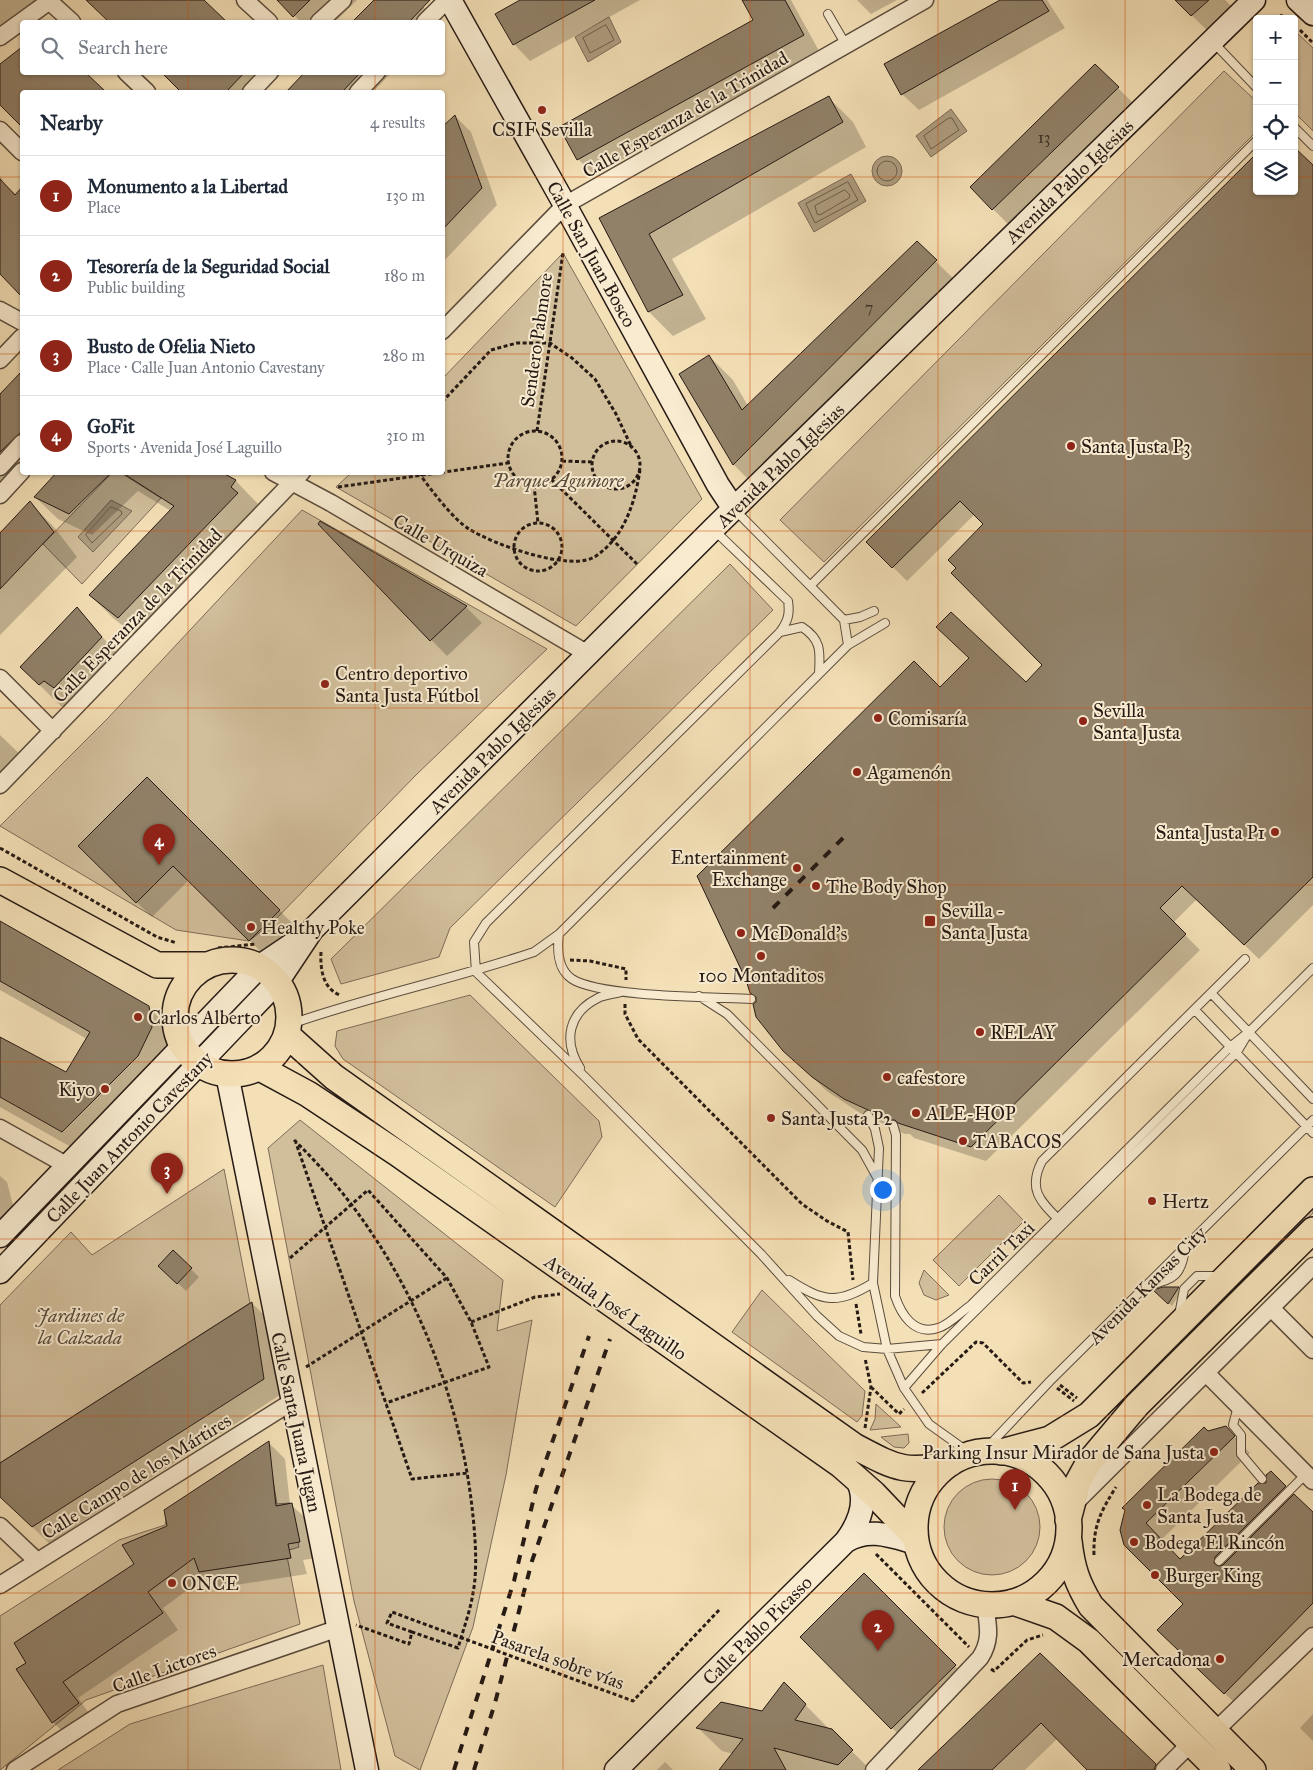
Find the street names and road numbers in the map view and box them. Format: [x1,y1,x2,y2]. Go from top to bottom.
street label: Calle Esperanza de la Trinidad [578,46,793,183]
street label: Avenida Pablo Iglesias [1000,114,1139,250]
street label: Calle San Juan Bosco [541,177,641,332]
street label: Sendero Pabmore [516,271,557,409]
street label: Avenida Pablo Iglesias [711,398,850,534]
street label: Calle Urquiza [389,509,493,583]
street label: Calle Esperanza de la Trinidad [48,523,227,707]
street label: Avenida Pablo Iglesias [424,682,561,820]
street label: Calle Juan Antonio Cavestany [41,1046,219,1229]
street label: Carril Taxi [963,1216,1039,1291]
street label: Avenida Kansas City [1083,1221,1212,1350]
street label: Avenida José Laguillo [539,1249,691,1366]
street label: Calle Santa Juana Jugan [265,1330,327,1514]
street label: Calle Campo de los Mártires [37,1409,235,1544]
street label: Calle Pablo Picasso [698,1571,817,1690]
street label: Pasarela sobre vías [488,1625,628,1694]
street label: Calle Lictores [109,1639,219,1698]

